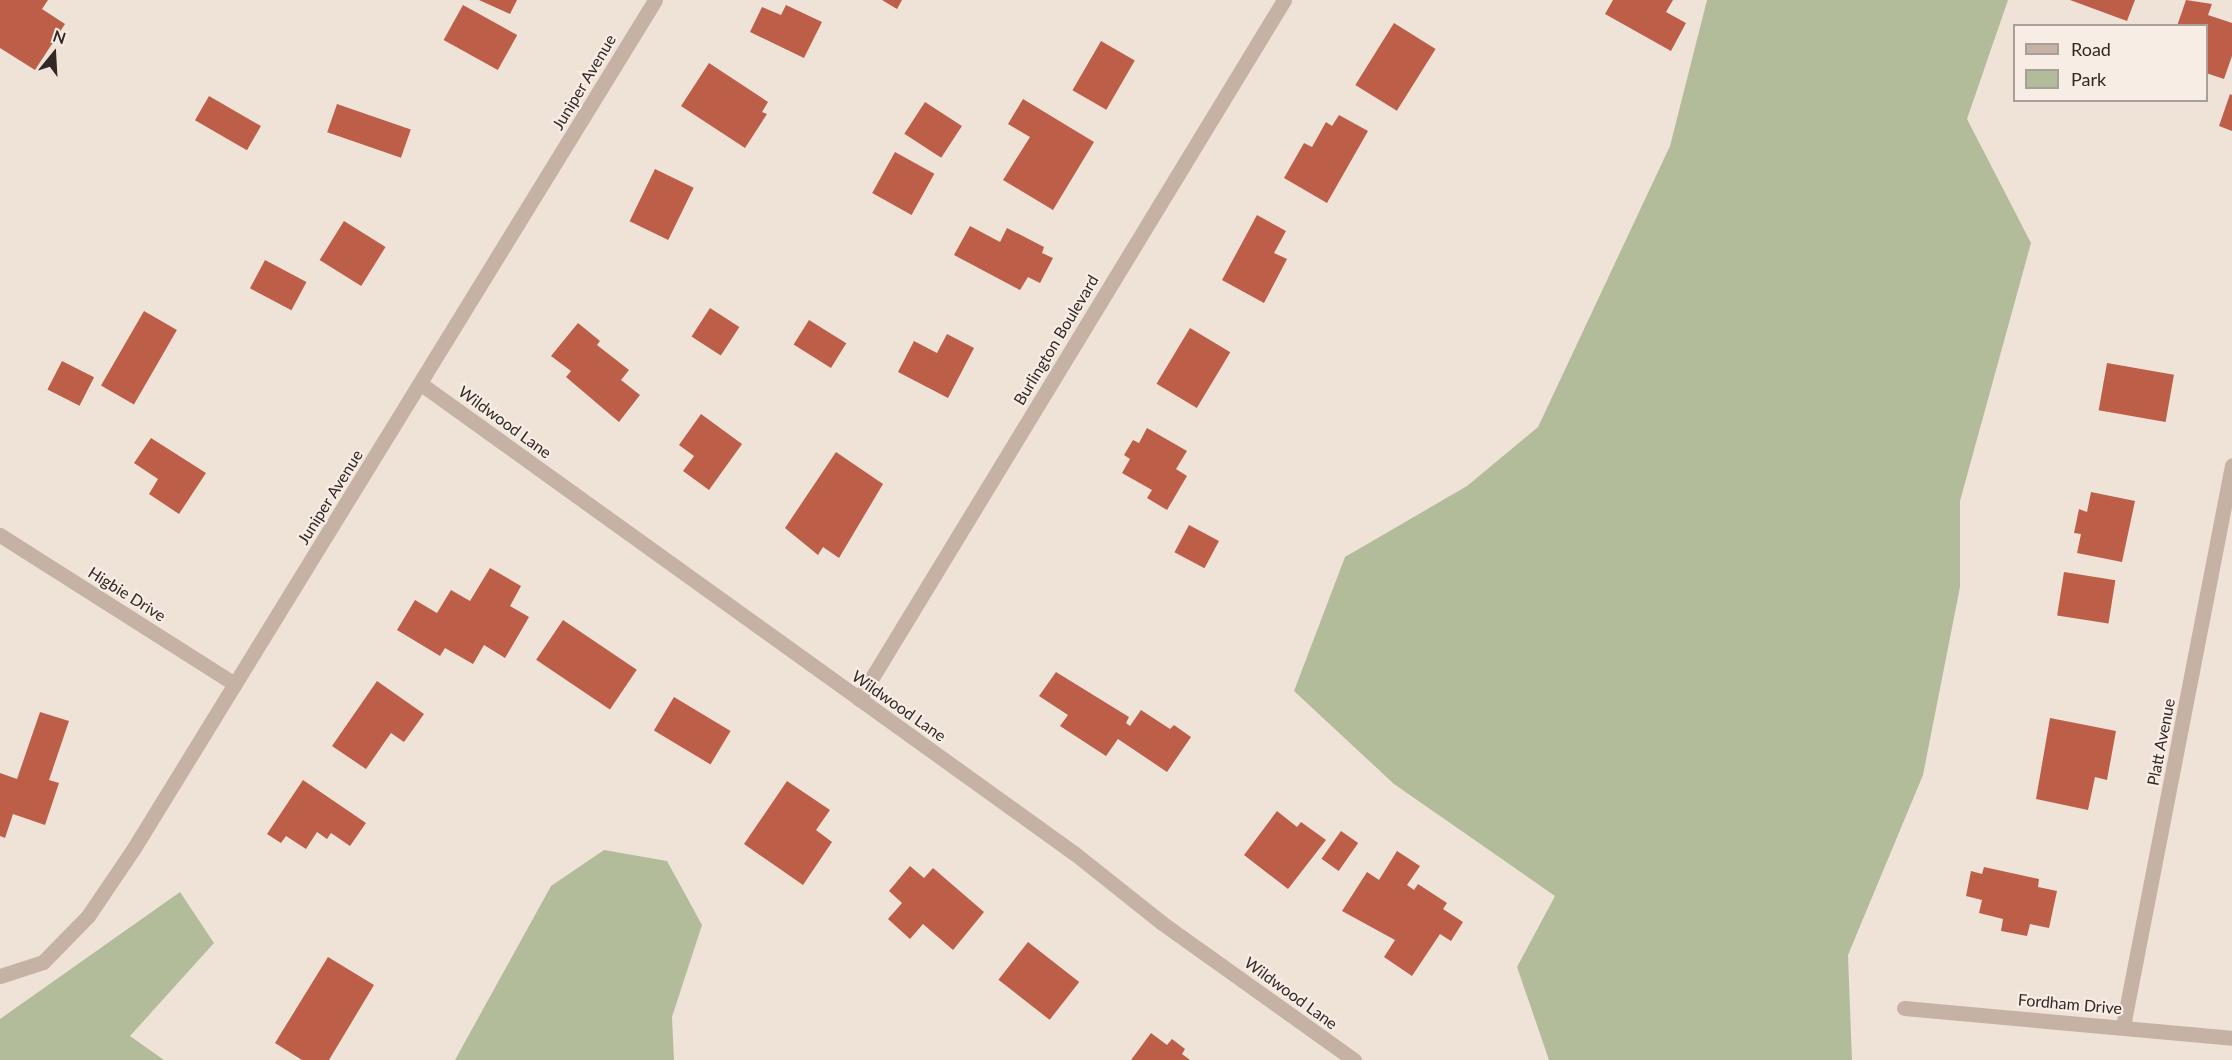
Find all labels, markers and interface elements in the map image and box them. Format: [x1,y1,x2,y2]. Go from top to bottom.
north arrow [24,24,84,84]
legend [2013,24,2208,102]
text: N [51,25,69,47]
street label: Juniper Avenue [548,31,620,133]
text: Road [2071,38,2111,60]
text: Park [2071,68,2106,90]
street label: Burlington Boulevard [1010,271,1102,409]
street label: Wildwood Lane [455,382,555,462]
street label: Juniper Avenue [293,446,367,548]
street label: Higbie Drive [85,563,169,625]
street label: Wildwood Lane [848,667,950,745]
street label: Platt Avenue [2143,696,2179,788]
street label: Wildwood Lane [1241,953,1341,1033]
street label: Fordham Drive [2017,990,2123,1018]

